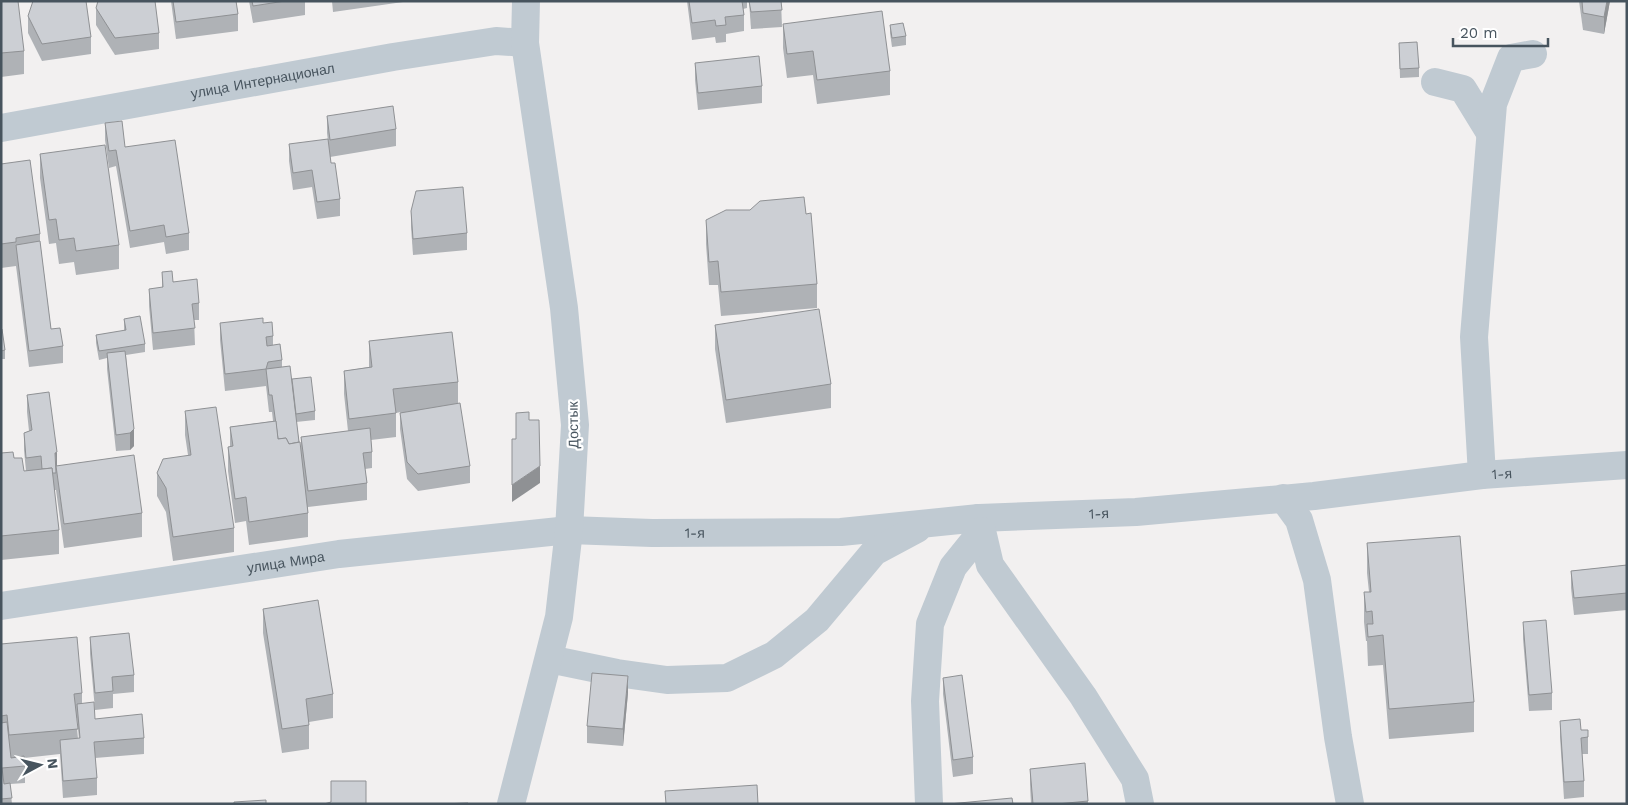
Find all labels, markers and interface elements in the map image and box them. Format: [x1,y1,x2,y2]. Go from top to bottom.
scale bar [1453,15,1548,47]
text: 20 m [1460,24,1498,42]
street label: улица Интернационал [190,60,336,101]
street label: Достык [565,400,581,449]
street label: 1-я [1491,465,1512,482]
street label: 1-я [1089,505,1109,522]
street label: 1-я [685,525,705,541]
street label: улица Мира [246,548,326,576]
north arrow [15,740,65,790]
text: N [44,757,61,770]

